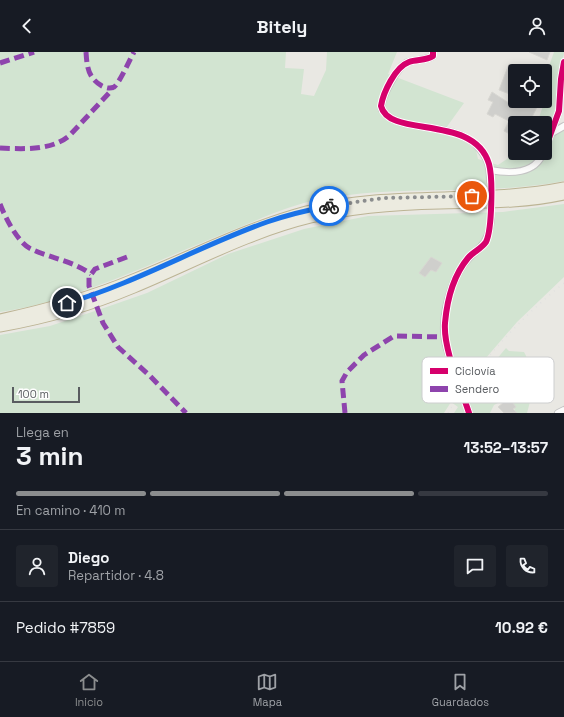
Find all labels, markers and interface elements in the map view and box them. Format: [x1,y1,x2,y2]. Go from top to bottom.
icon: back [16,15,38,37]
text: Bitely [257,15,307,38]
icon: person [526,15,548,37]
map controls [508,64,552,160]
button: locate [508,64,552,108]
button: layers [508,116,552,160]
pin [455,179,489,213]
icon: bag [461,185,483,207]
courier [309,186,349,226]
icon: bike [318,195,340,217]
pin [50,286,84,320]
icon: home [56,292,78,314]
legend [422,357,554,403]
text: Ciclovía [455,364,496,378]
text: Sendero [455,382,500,396]
scale bar [12,385,80,404]
text: 100 m [18,387,49,401]
text: Llega en [16,424,69,441]
text: 13:52–13:57 [464,438,548,457]
text: 3 min [16,439,84,473]
text: En camino · 410 m [16,502,125,519]
button: person [16,545,58,587]
button: chat [454,545,496,587]
button: phone [506,545,548,587]
text: Diego [68,548,109,567]
text: Repartidor · 4.8 [68,567,164,584]
text: Pedido #7859 [16,618,115,637]
text: 10.92 € [495,618,548,637]
tab: Inicio [75,671,103,709]
tab: Mapa [253,671,282,709]
tab: Guardados [432,671,489,709]

